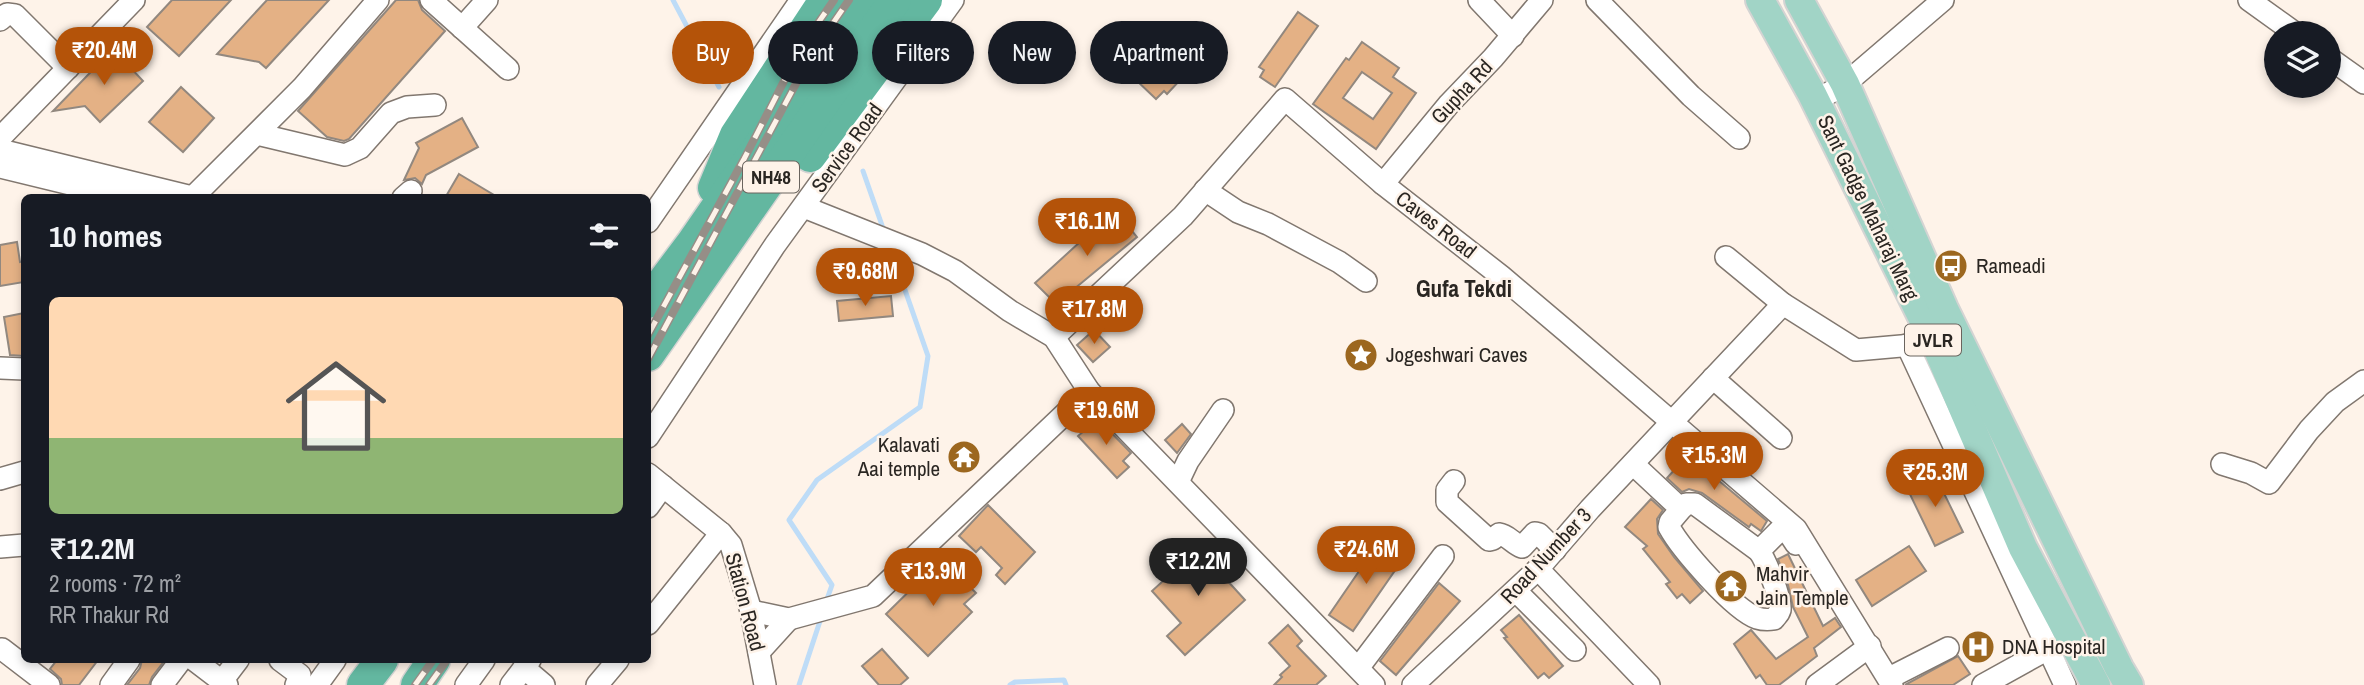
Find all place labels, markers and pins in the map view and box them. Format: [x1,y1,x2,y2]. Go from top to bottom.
pin: ₹20.4M [47,28,161,87]
pin: ₹16.1M [1030,198,1144,258]
bus stop icon: Rameadi [1932,247,1970,285]
pin: ₹9.68M [808,248,922,308]
place label: Rameadi [1976,251,2046,280]
pin: ₹17.8M [1037,286,1151,346]
place icon: Jogeshwari Caves [1342,336,1380,374]
place label: Jogeshwari Caves [1386,340,1528,369]
pin: ₹19.6M [1049,388,1163,447]
place label: Kalavati Aai temple [857,430,940,483]
pin: ₹15.3M [1657,433,1771,492]
temple icon: Kalavati Aai temple [945,438,983,476]
pin: ₹25.3M [1878,449,1992,509]
pin: ₹24.6M [1309,526,1423,586]
pin: ₹12.2M [1141,538,1255,598]
pin: ₹13.9M [876,548,990,608]
place label: Mahvir Jain Temple [1756,559,1849,612]
temple icon: Mahvir Jain Temple [1712,567,1750,605]
hospital icon: DNA Hospital [1959,628,1997,666]
place label: DNA Hospital [2002,632,2105,661]

